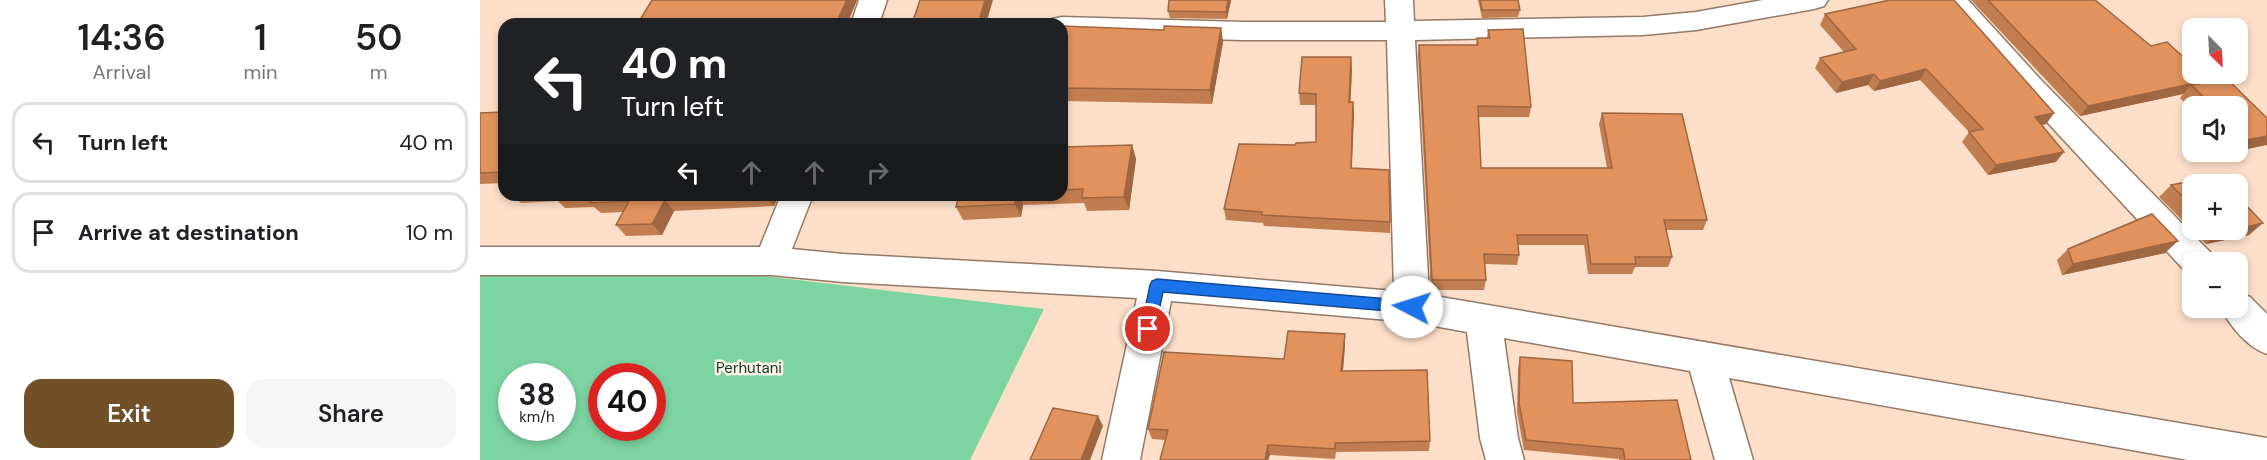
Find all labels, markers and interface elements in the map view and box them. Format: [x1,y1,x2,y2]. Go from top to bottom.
text: 14:36 [78,14,166,61]
text: 1 [254,14,267,61]
text: 50 [355,14,402,61]
north arrow [2182,18,2248,84]
map controls [2182,18,2248,318]
text: 40 m [621,36,727,91]
icon: left [522,42,600,120]
text: Arrival [93,59,151,85]
text: min [243,59,278,85]
text: m [370,59,388,85]
text: Turn left [621,89,724,124]
button: sound [2182,96,2248,162]
icon: left [27,126,60,159]
text: Turn left [78,128,168,157]
text: 40 m [399,128,453,157]
icon: left [672,156,705,189]
icon: ahead [735,156,768,189]
icon: ahead [798,156,831,189]
icon: right [861,156,894,189]
button: + [2182,174,2248,240]
icon: arrive [27,216,60,249]
text: Arrive at destination [78,218,299,247]
text: 10 m [406,218,453,247]
button: − [2182,252,2248,318]
position arrow [1380,275,1444,339]
pin [1122,303,1173,354]
icon: arrive [1131,312,1164,345]
park label: Perhutani [716,358,782,378]
speed limit sign: 40 [588,363,666,441]
text: 38 [518,375,556,414]
button: Exit [24,379,234,448]
button: Share [246,379,456,448]
text: km/h [519,407,555,427]

